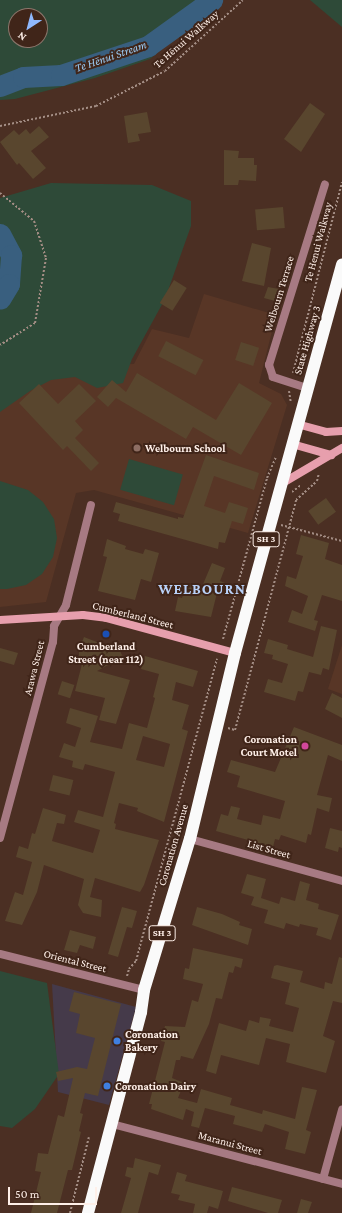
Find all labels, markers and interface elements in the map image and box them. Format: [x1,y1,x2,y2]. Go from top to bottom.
street label: Te Hēnui Walkway [151,7,221,71]
north arrow [8,8,48,48]
text: N [15,30,28,44]
water label: Te Hēnui Stream [73,38,149,76]
street label: Te Henui Walkway [301,201,335,283]
street label: Welbourn Terrace [261,254,297,334]
street label: State Highway 3 [291,304,323,376]
place label: Welbourn School [145,441,225,455]
marker: Welbourn School [132,443,142,453]
road number: SH 3 [252,531,280,547]
district label: WELBOURN [158,581,246,599]
street label: Cumberland Street [91,599,175,631]
marker: Cumberland Street (near 112) [101,629,111,639]
street label: Arawa Street [21,639,47,697]
place label: Cumberland Street (near 112) [68,640,144,666]
place label: Coronation Court Motel [240,733,297,759]
marker: Coronation Court Motel [300,741,310,751]
street label: Coronation Avenue [155,803,191,887]
street label: List Street [246,837,292,861]
road number: SH 3 [148,925,176,941]
street label: Oriental Street [42,947,108,975]
place label: Coronation Bakery [125,1028,178,1054]
marker: Coronation Bakery [112,1036,122,1046]
place label: Coronation Dairy [115,1079,196,1093]
marker: Coronation Dairy [102,1081,112,1091]
street label: Maranui Street [197,1128,263,1158]
scale bar [10,1179,99,1205]
text: 50 m [15,1187,39,1201]

